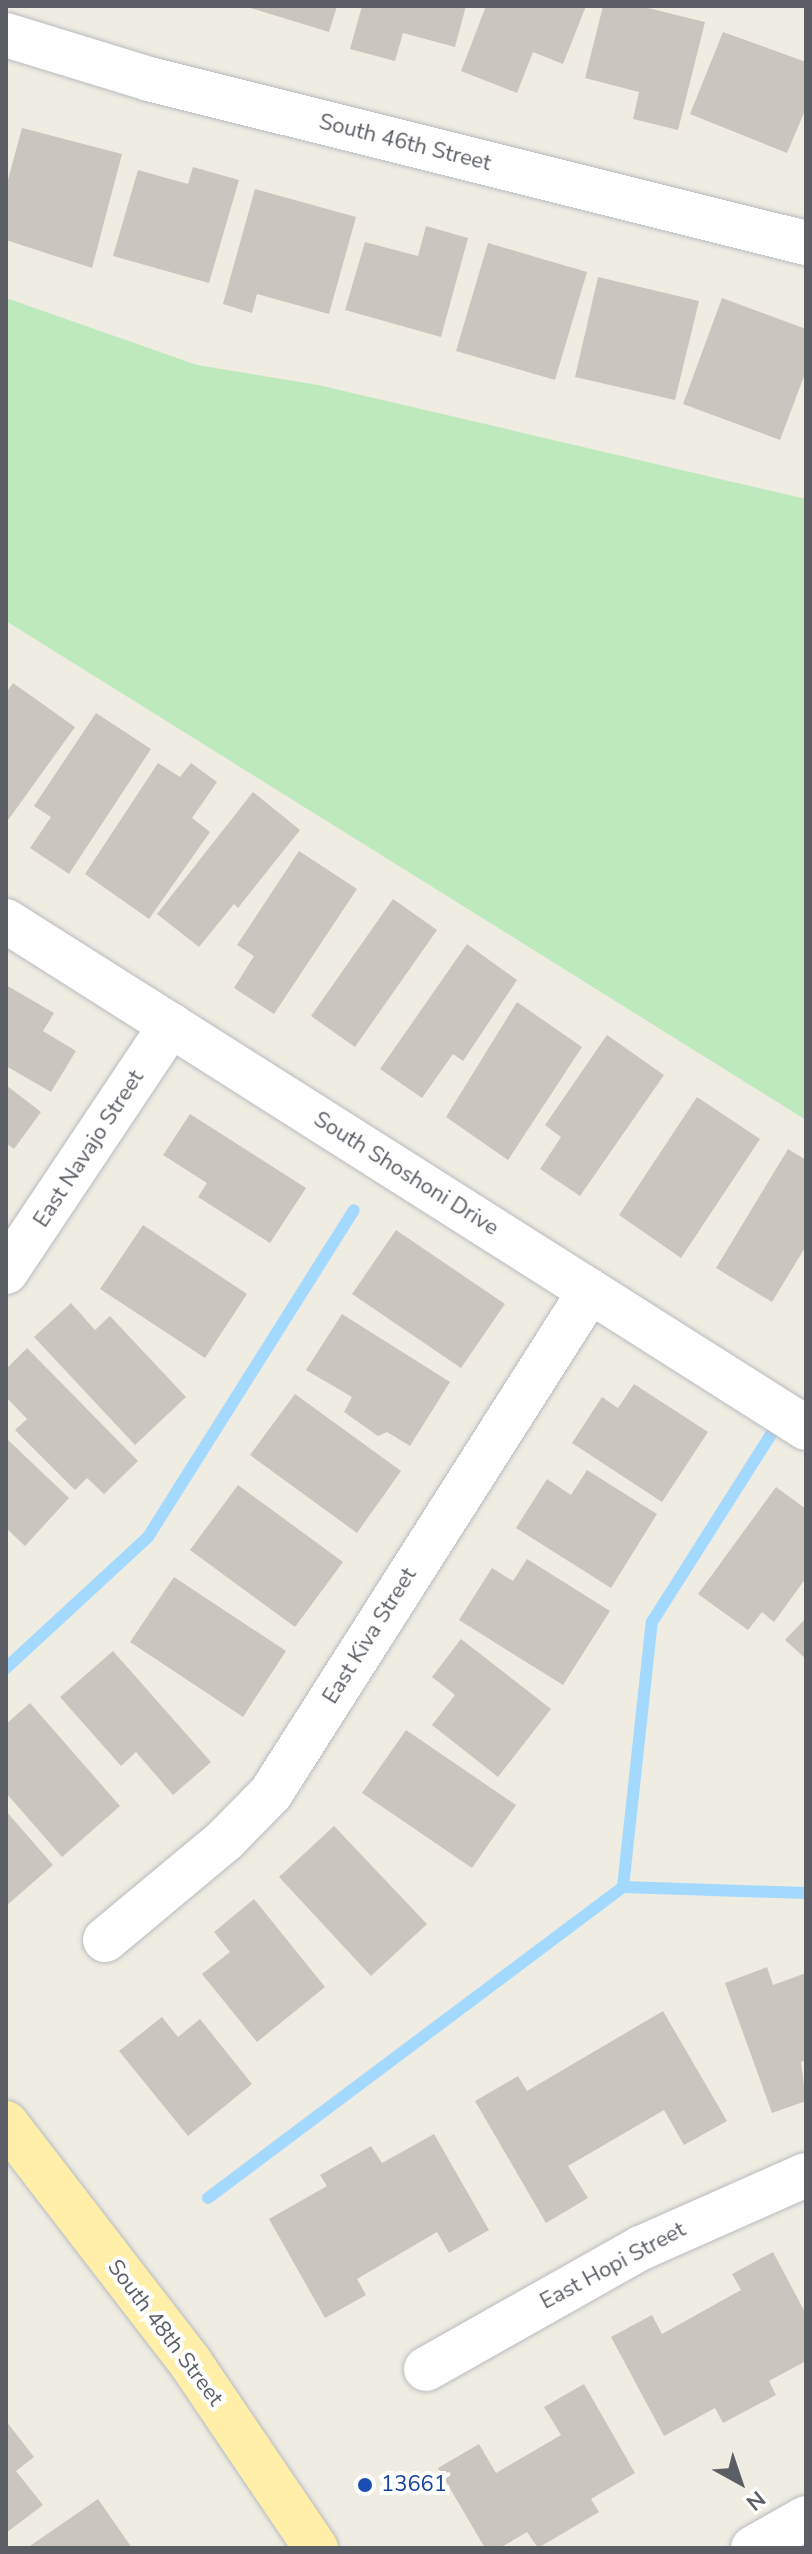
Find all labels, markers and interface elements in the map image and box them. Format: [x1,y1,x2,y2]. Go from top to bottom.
street label: South 46th Street [316,109,494,177]
street label: East Navajo Street [28,1066,150,1232]
street label: South Shoshoni Drive [309,1106,503,1242]
street label: East Kiva Street [318,1563,422,1709]
street label: East Hopi Street [536,2217,690,2315]
street label: South 48th Street [101,2255,229,2411]
north arrow [700,2442,780,2522]
place label: 13661 [381,2472,447,2498]
marker: 13661 [356,2476,374,2494]
text: N [739,2484,771,2517]

